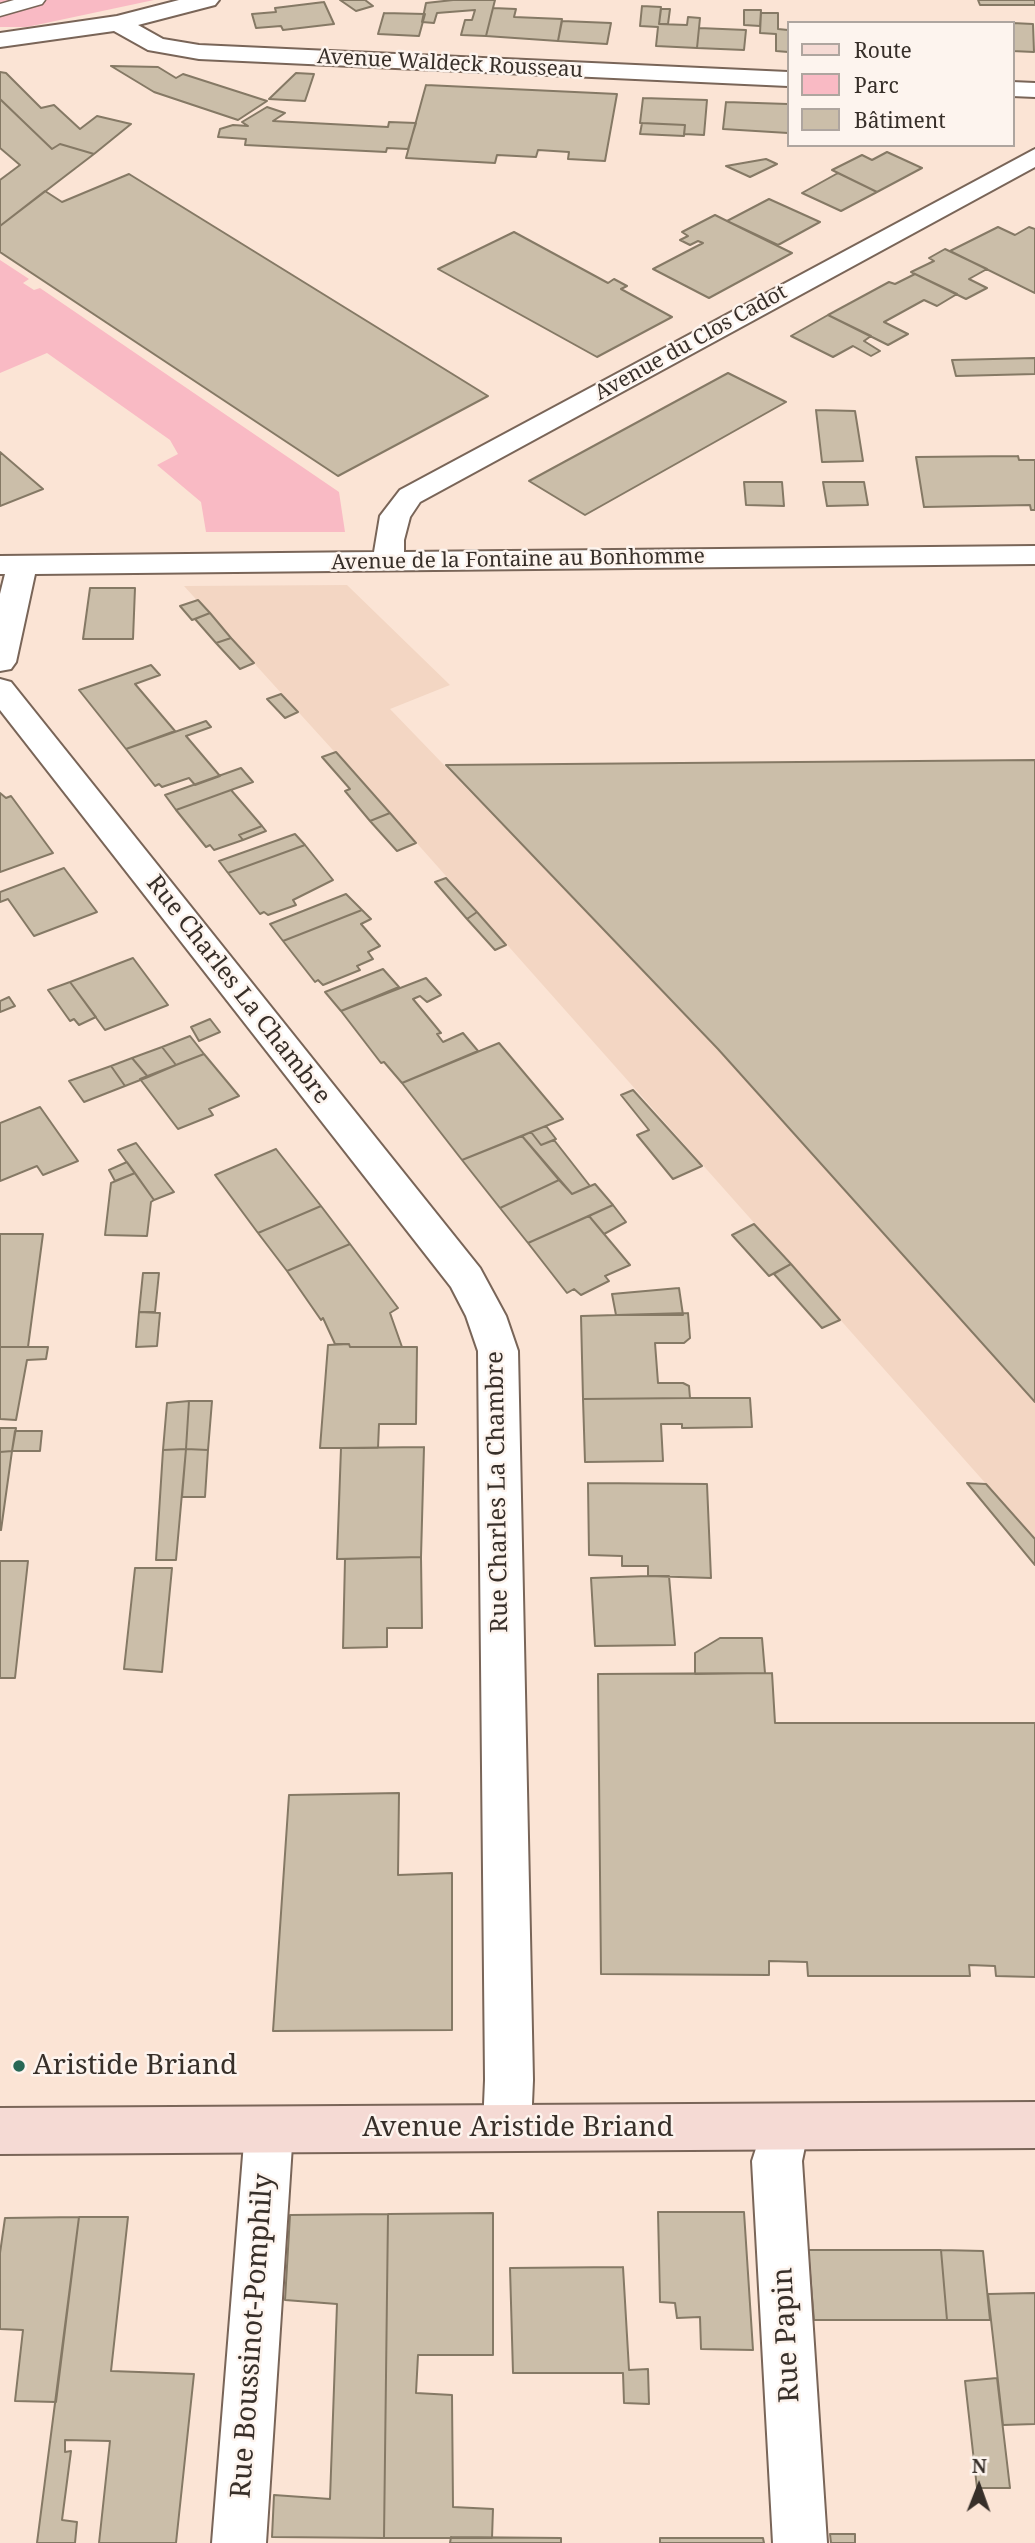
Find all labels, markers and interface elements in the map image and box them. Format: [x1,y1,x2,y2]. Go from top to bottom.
legend [786,21,1014,147]
text: Route [854,36,912,64]
street label: Avenue Waldeck Rousseau [316,44,584,84]
text: Parc [854,71,899,99]
text: Bâtiment [854,106,946,134]
street label: Avenue du Clos Cadot [591,280,791,406]
street label: Avenue de la Fontaine au Bonhomme [331,544,705,576]
street label: Rue Charles La Chambre [140,870,336,1110]
street label: Rue Charles La Chambre [481,1351,515,1633]
place label: Aristide Briand [33,2049,237,2083]
marker: Aristide Briand [11,2058,27,2074]
street label: Avenue Aristide Briand [362,2111,674,2145]
street label: Rue Boussinot-Pomphily [225,2172,281,2500]
street label: Rue Papin [767,2267,807,2403]
north arrow [944,2452,1014,2522]
text: N [972,2453,987,2479]

